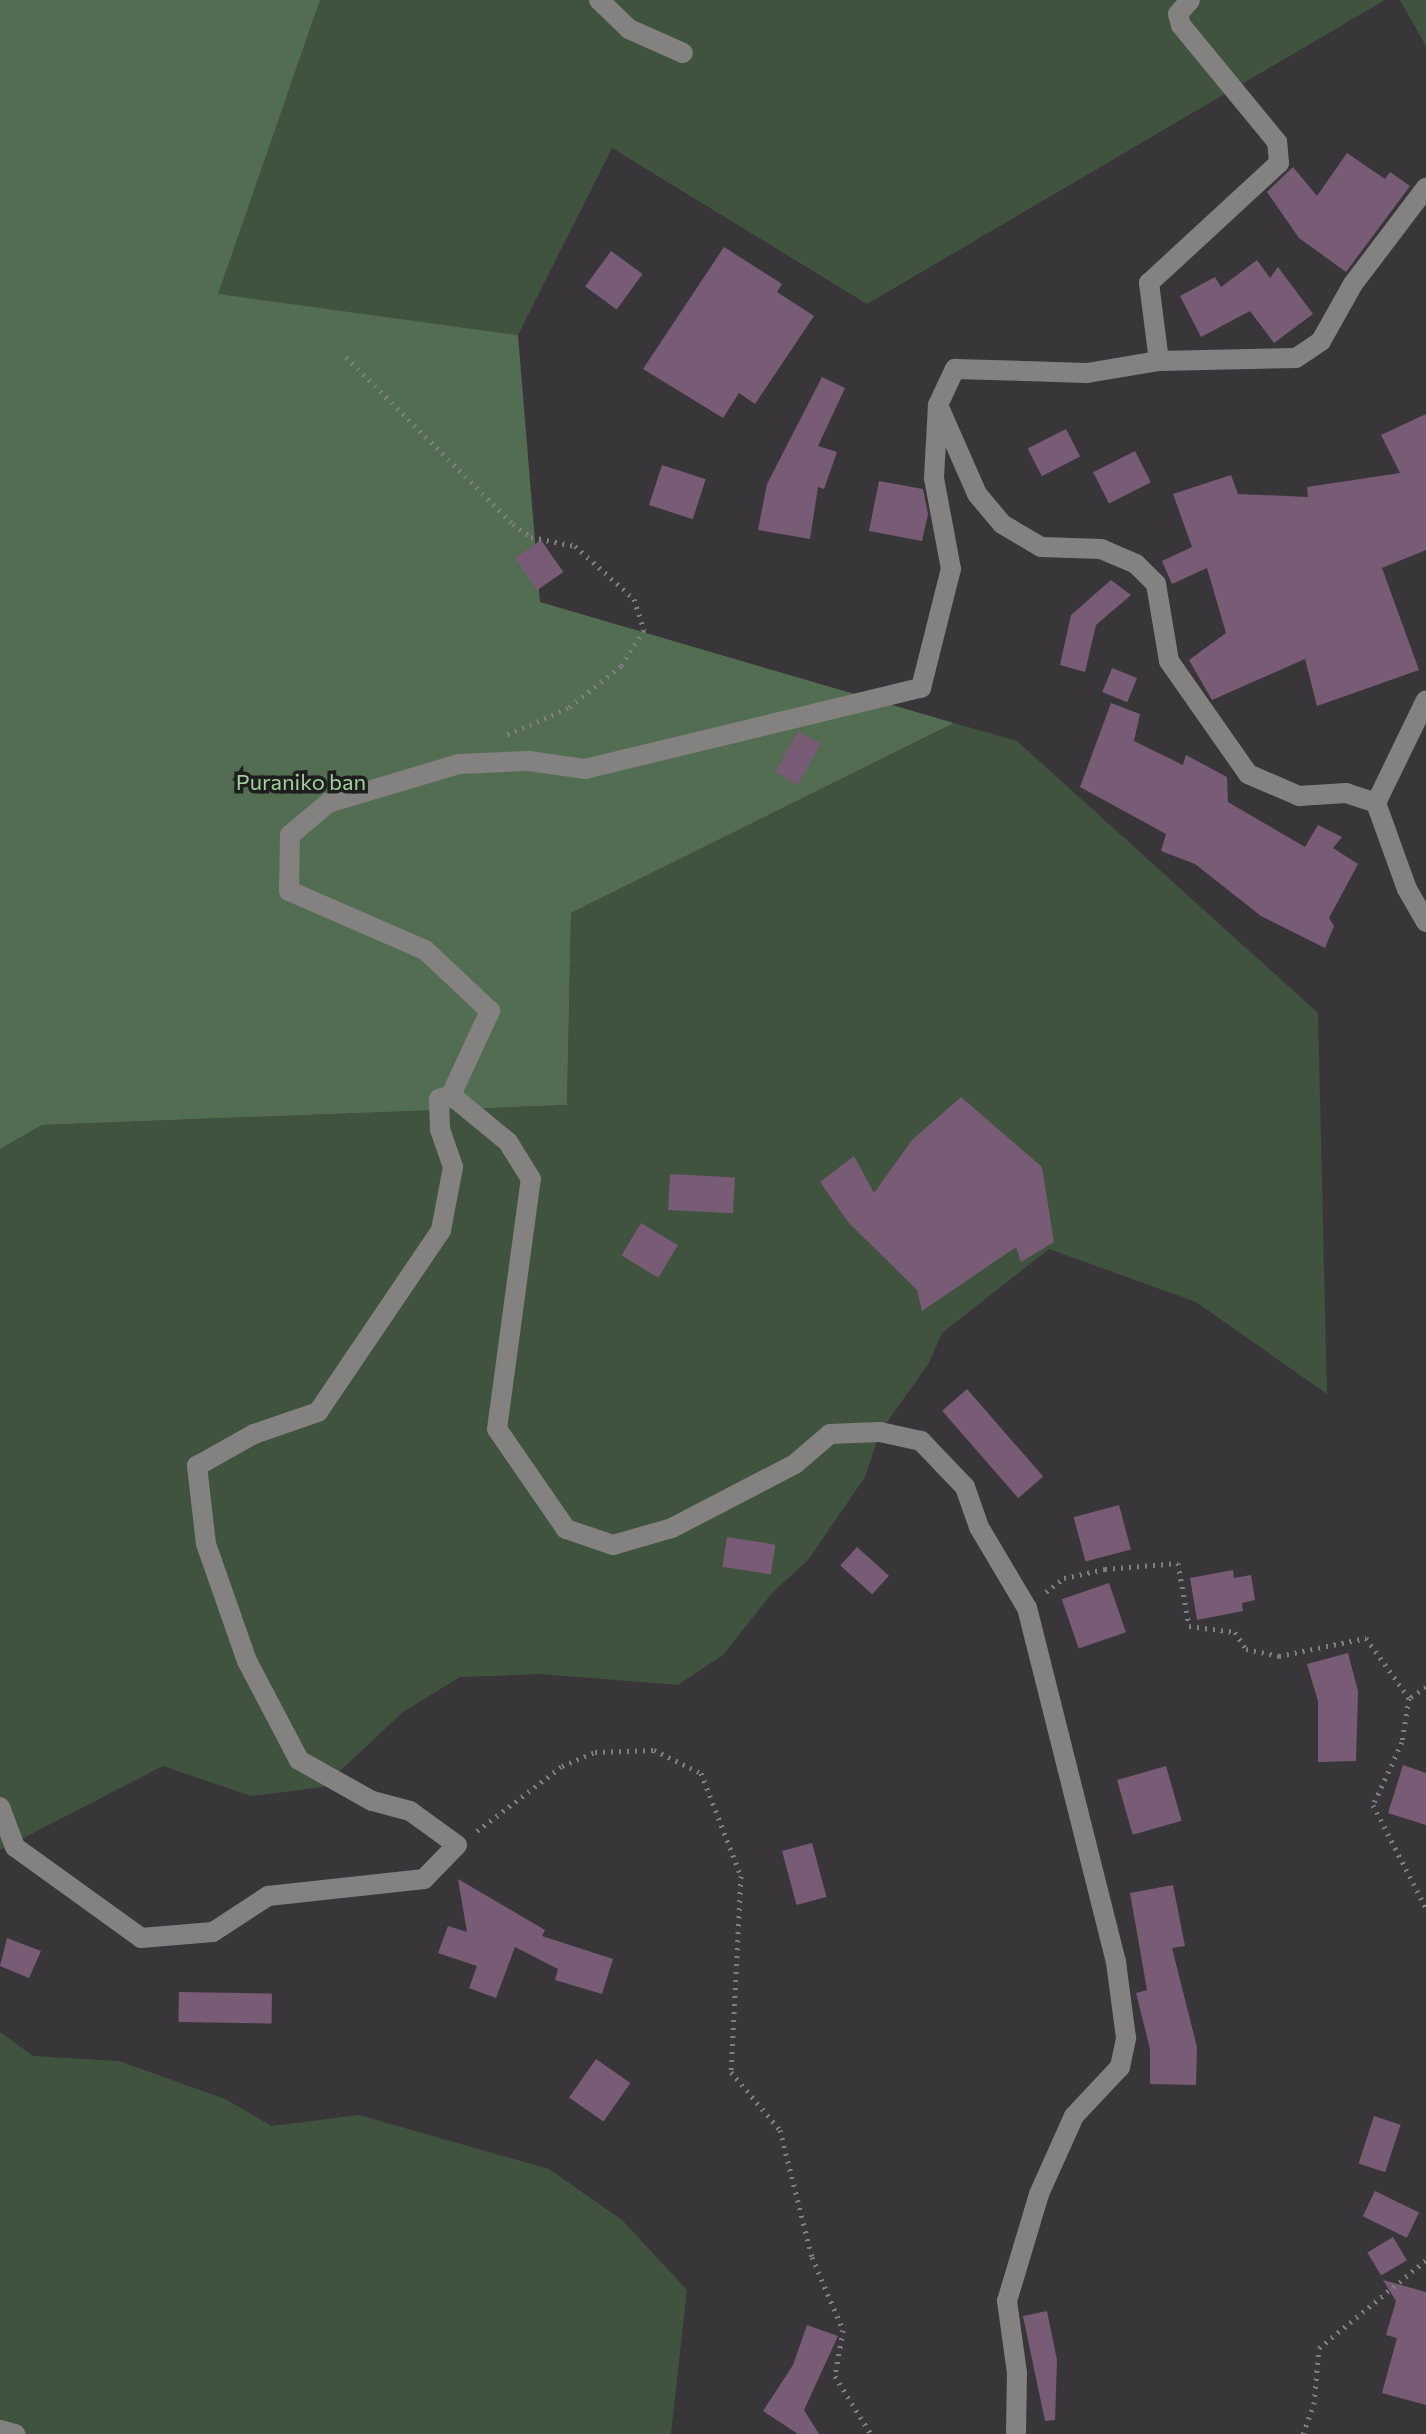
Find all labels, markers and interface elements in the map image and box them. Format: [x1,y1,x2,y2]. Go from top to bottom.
park label: Puraniko ban [236,769,366,795]

